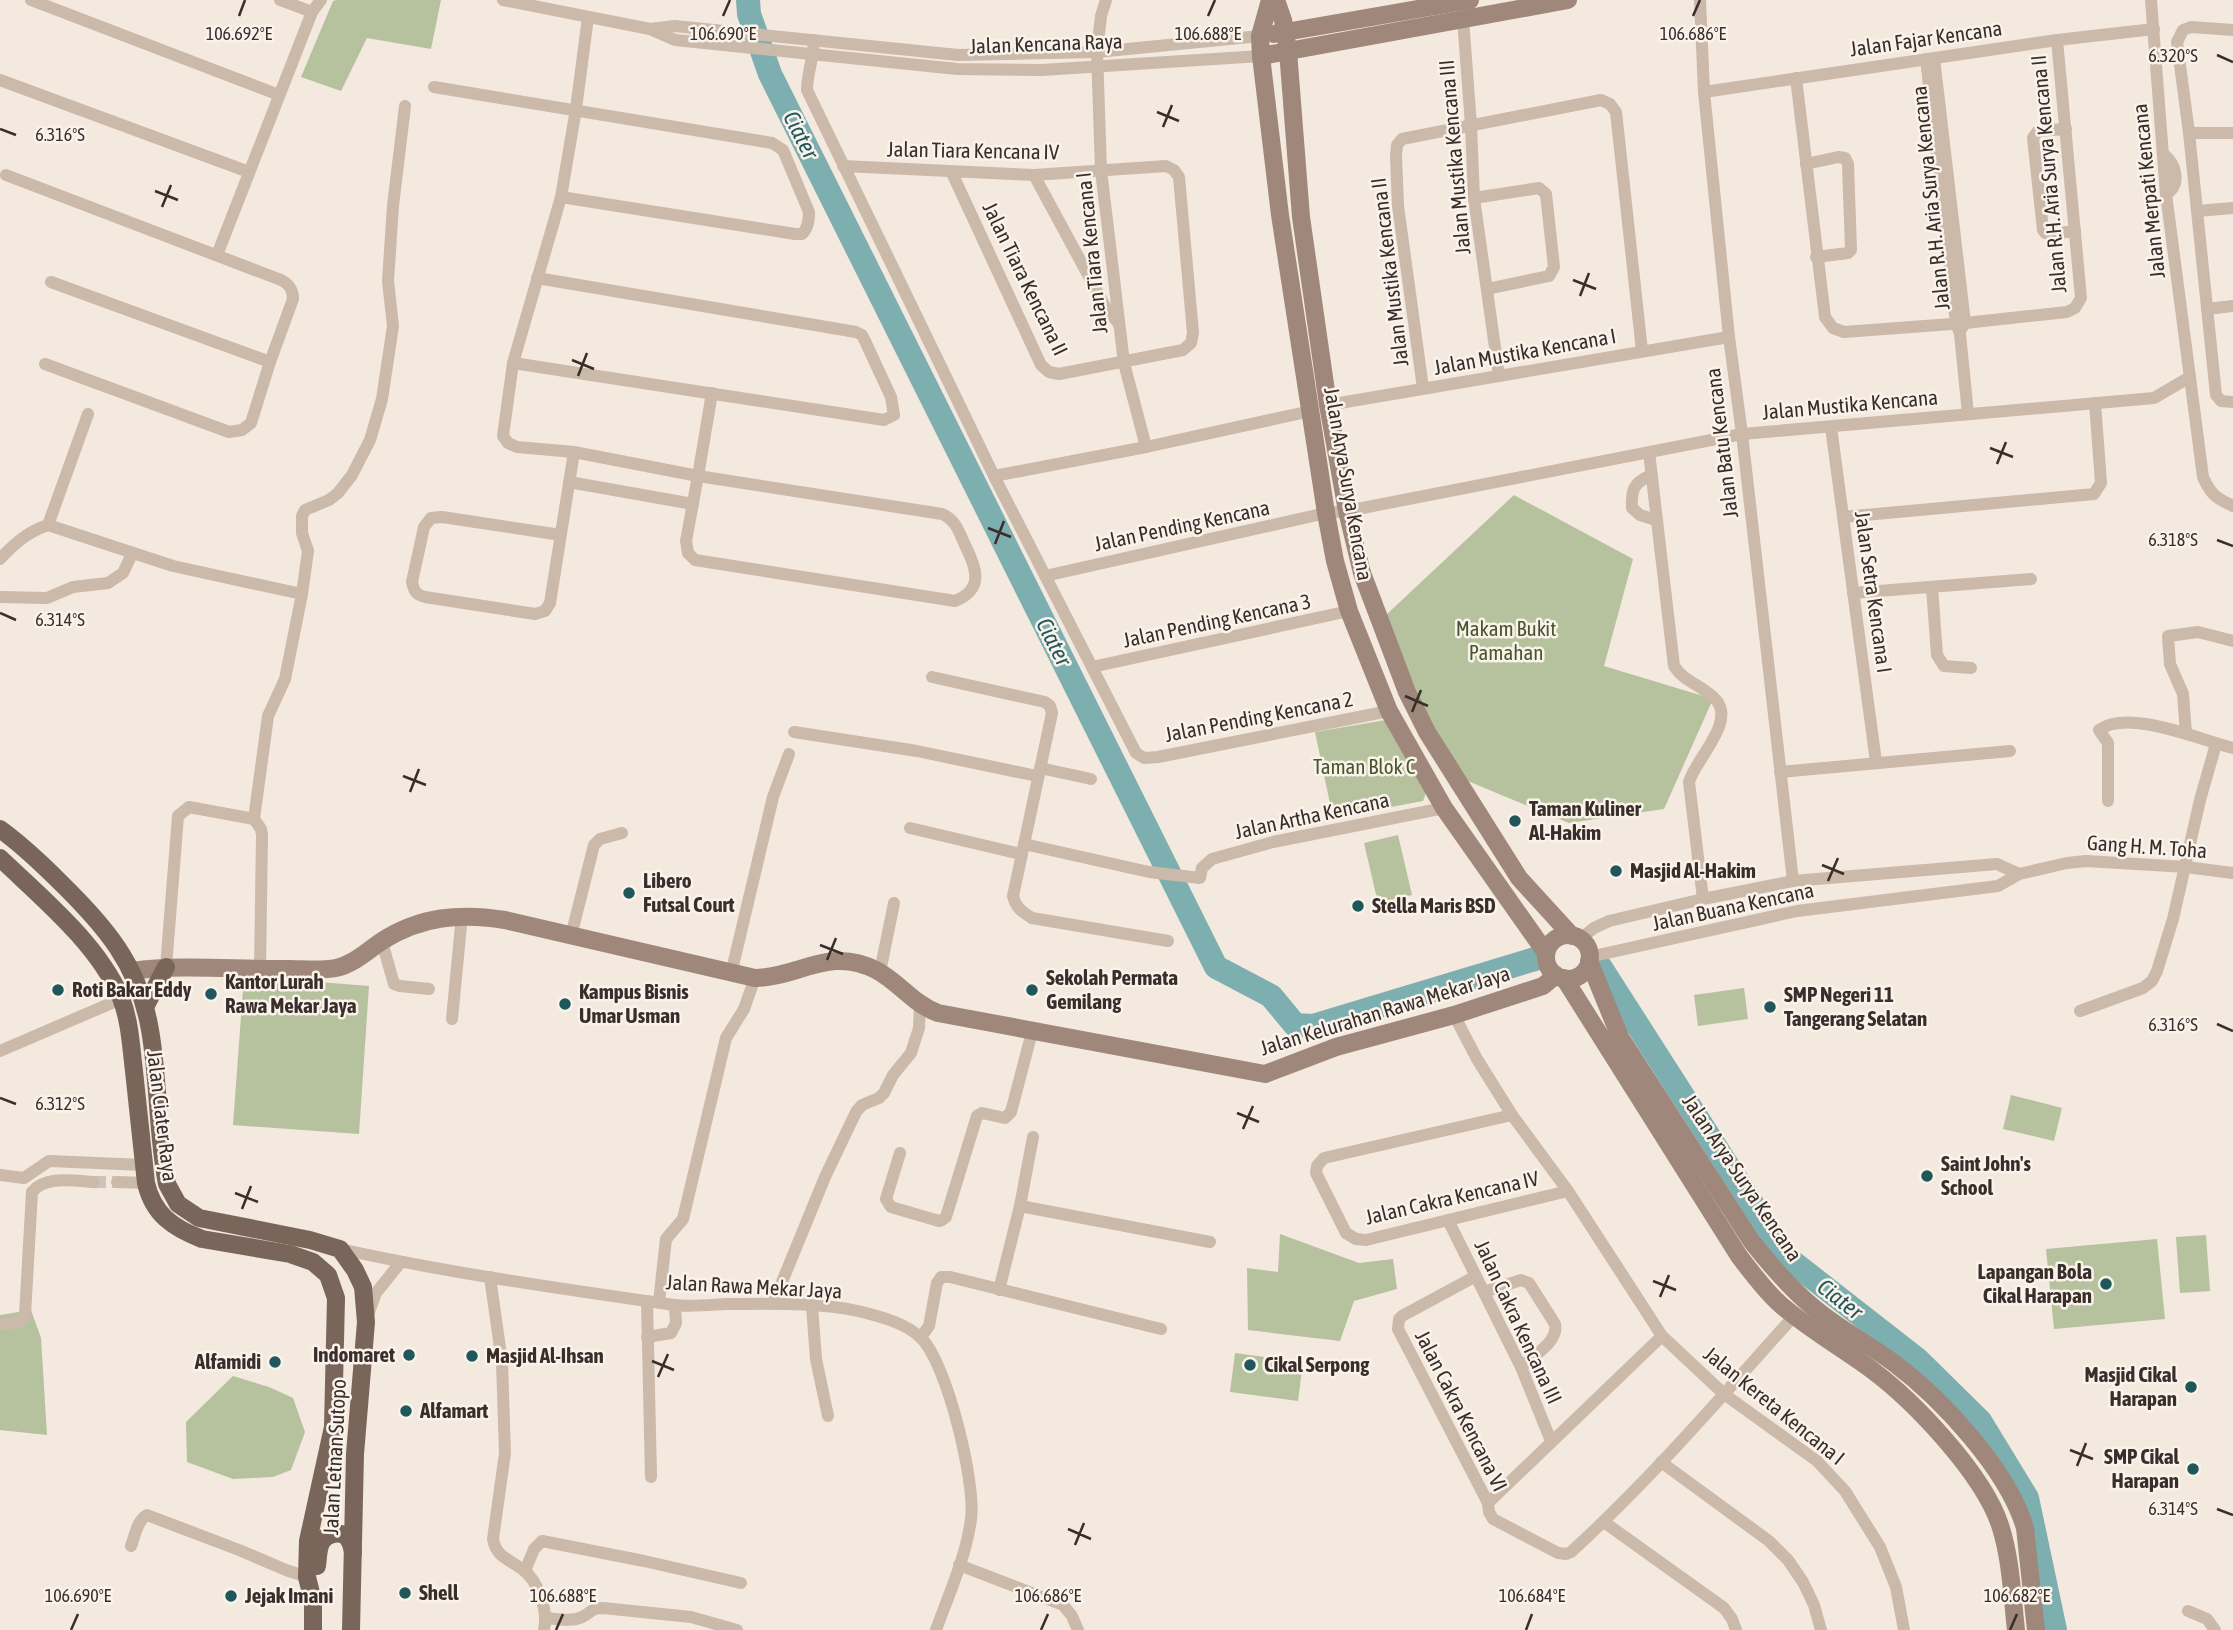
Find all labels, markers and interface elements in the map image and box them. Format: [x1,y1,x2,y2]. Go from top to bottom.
street label: Jalan Fajar Kencana [1848,15,2004,61]
text: 106.692°E [206,23,273,44]
text: 106.690°E [690,23,757,44]
text: 106.688°E [1175,23,1242,44]
text: 106.686°E [1660,23,1727,44]
street label: Jalan Kencana Raya [969,28,1123,58]
text: 6.320°S [2148,45,2198,66]
street label: Jalan R.H. Aria Surya Kencana II [2026,54,2070,294]
street label: Jalan Mustika Kencana III [1434,59,1474,255]
street label: Jalan R.H. Aria Surya Kencana [1906,85,1954,311]
street label: Jalan Merpati Kencana [2127,103,2169,279]
water label: Ciater [778,107,824,164]
text: 6.316°S [35,124,85,145]
street label: Jalan Tiara Kencana IV [887,136,1060,164]
street label: Jalan Tiara Kencana I [1071,171,1111,335]
street label: Jalan Mustika Kencana II [1366,176,1412,368]
street label: Jalan Tiara Kencana II [978,198,1073,359]
street label: Jalan Mustika Kencana I [1432,323,1618,379]
street label: Jalan Batu Kencana [1700,367,1742,519]
street label: Jalan Mustika Kencana [1761,384,1939,424]
street label: Jalan Arya Surya Kencana [1320,385,1378,582]
street label: Jalan Pending Kencana [1092,495,1272,555]
street label: Jalan Setra Kencana I [1851,509,1897,674]
text: 6.318°S [2148,529,2198,550]
street label: Jalan Pending Kencana 3 [1121,588,1313,652]
text: 6.314°S [35,609,85,630]
water label: Ciater [1031,614,1077,671]
park label: Makam Bukit Pamahan [1456,616,1556,664]
street label: Jalan Pending Kencana 2 [1163,686,1355,746]
park label: Taman Blok C [1313,754,1416,778]
street label: Jalan Artha Kencana [1232,787,1391,843]
place label: Taman Kuliner Al-Hakim [1528,796,1642,844]
marker: Taman Kuliner Al-Hakim [1507,813,1523,829]
street label: Gang H. M. Toha [2086,830,2208,862]
place label: Masjid Al-Hakim [1630,858,1756,882]
marker: Masjid Al-Hakim [1608,863,1624,879]
place label: Libero Futsal Court [643,868,735,916]
street label: Jalan Buana Kencana [1650,877,1816,935]
marker: Libero Futsal Court [621,885,637,901]
place label: Stella Maris BSD [1372,893,1496,917]
marker: Stella Maris BSD [1350,898,1366,914]
street label: Jalan Kelurahan Rawa Mekar Jaya [1257,961,1513,1060]
place label: Sekolah Permata Gemilang [1046,965,1178,1013]
place label: Kantor Lurah Rawa Mekar Jaya [225,969,357,1017]
place label: Roti Bakar Eddy [72,977,192,1001]
place label: Kampus Bisnis Umar Usman [579,979,689,1027]
marker: Roti Bakar Eddy [50,982,66,998]
marker: Sekolah Permata Gemilang [1024,982,1040,998]
place label: SMP Negeri 11 Tangerang Selatan [1784,982,1927,1030]
marker: Kantor Lurah Rawa Mekar Jaya [203,986,219,1002]
marker: Kampus Bisnis Umar Usman [557,996,573,1012]
marker: SMP Negeri 11 Tangerang Selatan [1762,999,1778,1015]
text: 6.316°S [2148,1014,2198,1035]
street label: Jalan Ciater Raya [143,1049,183,1183]
street label: Jalan Arya Surya Kencana [1678,1090,1808,1265]
text: 6.312°S [35,1093,85,1114]
place label: Saint John's School [1941,1151,2032,1199]
street label: Jalan Cakra Kencana IV [1363,1165,1542,1229]
marker: Saint John's School [1919,1168,1935,1184]
street label: Jalan Cakra Kencana III [1470,1236,1567,1407]
place label: Lapangan Bola Cikal Harapan [1978,1259,2092,1307]
street label: Jalan Rawa Mekar Jaya [665,1269,843,1303]
water label: Ciater [1812,1273,1869,1325]
marker: Lapangan Bola Cikal Harapan [2098,1276,2114,1292]
street label: Jalan Cakra Kencana VI [1411,1326,1513,1495]
street label: Jalan Kereta Kencana I [1699,1341,1850,1469]
place label: Indomaret [313,1342,395,1366]
place label: Masjid Al-Ihsan [486,1343,604,1367]
marker: Indomaret [401,1347,417,1363]
marker: Masjid Al-Ihsan [464,1348,480,1364]
place label: Alfamidi [194,1349,261,1373]
place label: Cikal Serpong [1264,1352,1370,1376]
marker: Alfamidi [267,1354,283,1370]
marker: Cikal Serpong [1242,1357,1258,1373]
place label: Masjid Cikal Harapan [2084,1362,2177,1410]
street label: Jalan Letnan Sutopo [318,1378,350,1536]
marker: Masjid Cikal Harapan [2183,1379,2199,1395]
place label: Alfamart [419,1398,488,1422]
marker: Alfamart [398,1403,414,1419]
place label: SMP Cikal Harapan [2104,1444,2179,1492]
marker: SMP Cikal Harapan [2185,1461,2201,1477]
text: 6.314°S [2148,1498,2198,1519]
place label: Shell [419,1580,459,1604]
place label: Jejak Imani [244,1583,333,1607]
text: 106.690°E [45,1585,112,1606]
marker: Shell [397,1585,413,1601]
text: 106.688°E [530,1585,597,1606]
text: 106.686°E [1015,1585,1082,1606]
text: 106.684°E [1499,1585,1566,1606]
text: 106.682°E [1984,1585,2051,1606]
marker: Jejak Imani [223,1588,239,1604]

